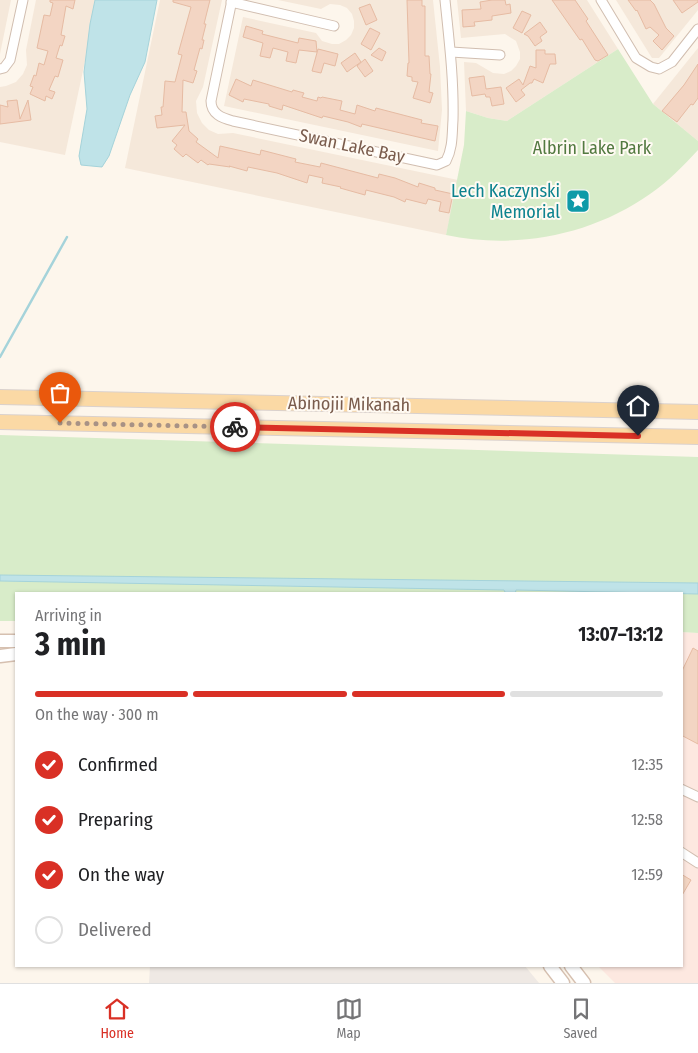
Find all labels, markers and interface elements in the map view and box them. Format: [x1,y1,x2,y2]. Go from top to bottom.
street label: Swan Lake Bay [297,124,407,168]
park label: Albrin Lake Park [533,137,652,159]
place label: Lech Kaczynski Memorial [451,180,560,223]
place icon: Lech Kaczynski Memorial [565,188,591,214]
pin [39,372,81,423]
icon: bag [46,379,74,407]
pin [617,385,659,436]
street label: Abinojii Mikanah [288,392,410,416]
icon: home [624,392,652,420]
courier [210,402,260,452]
icon: bike [221,413,249,441]
text: Arriving in [35,606,102,625]
text: 13:07–13:12 [578,623,663,646]
text: 3 min [35,625,106,663]
text: On the way · 300 m [35,705,158,724]
icon: check [35,751,63,779]
text: Confirmed [78,753,158,776]
text: 12:35 [632,755,663,774]
icon: check [35,806,63,834]
text: Preparing [78,808,153,831]
text: 12:58 [631,810,663,829]
icon: check [35,861,63,889]
text: On the way [78,863,164,886]
text: 12:59 [631,865,663,884]
text: Delivered [78,918,152,941]
tab: Home [100,995,134,1042]
tab: Map [335,995,363,1042]
tab: Saved [563,995,598,1042]

